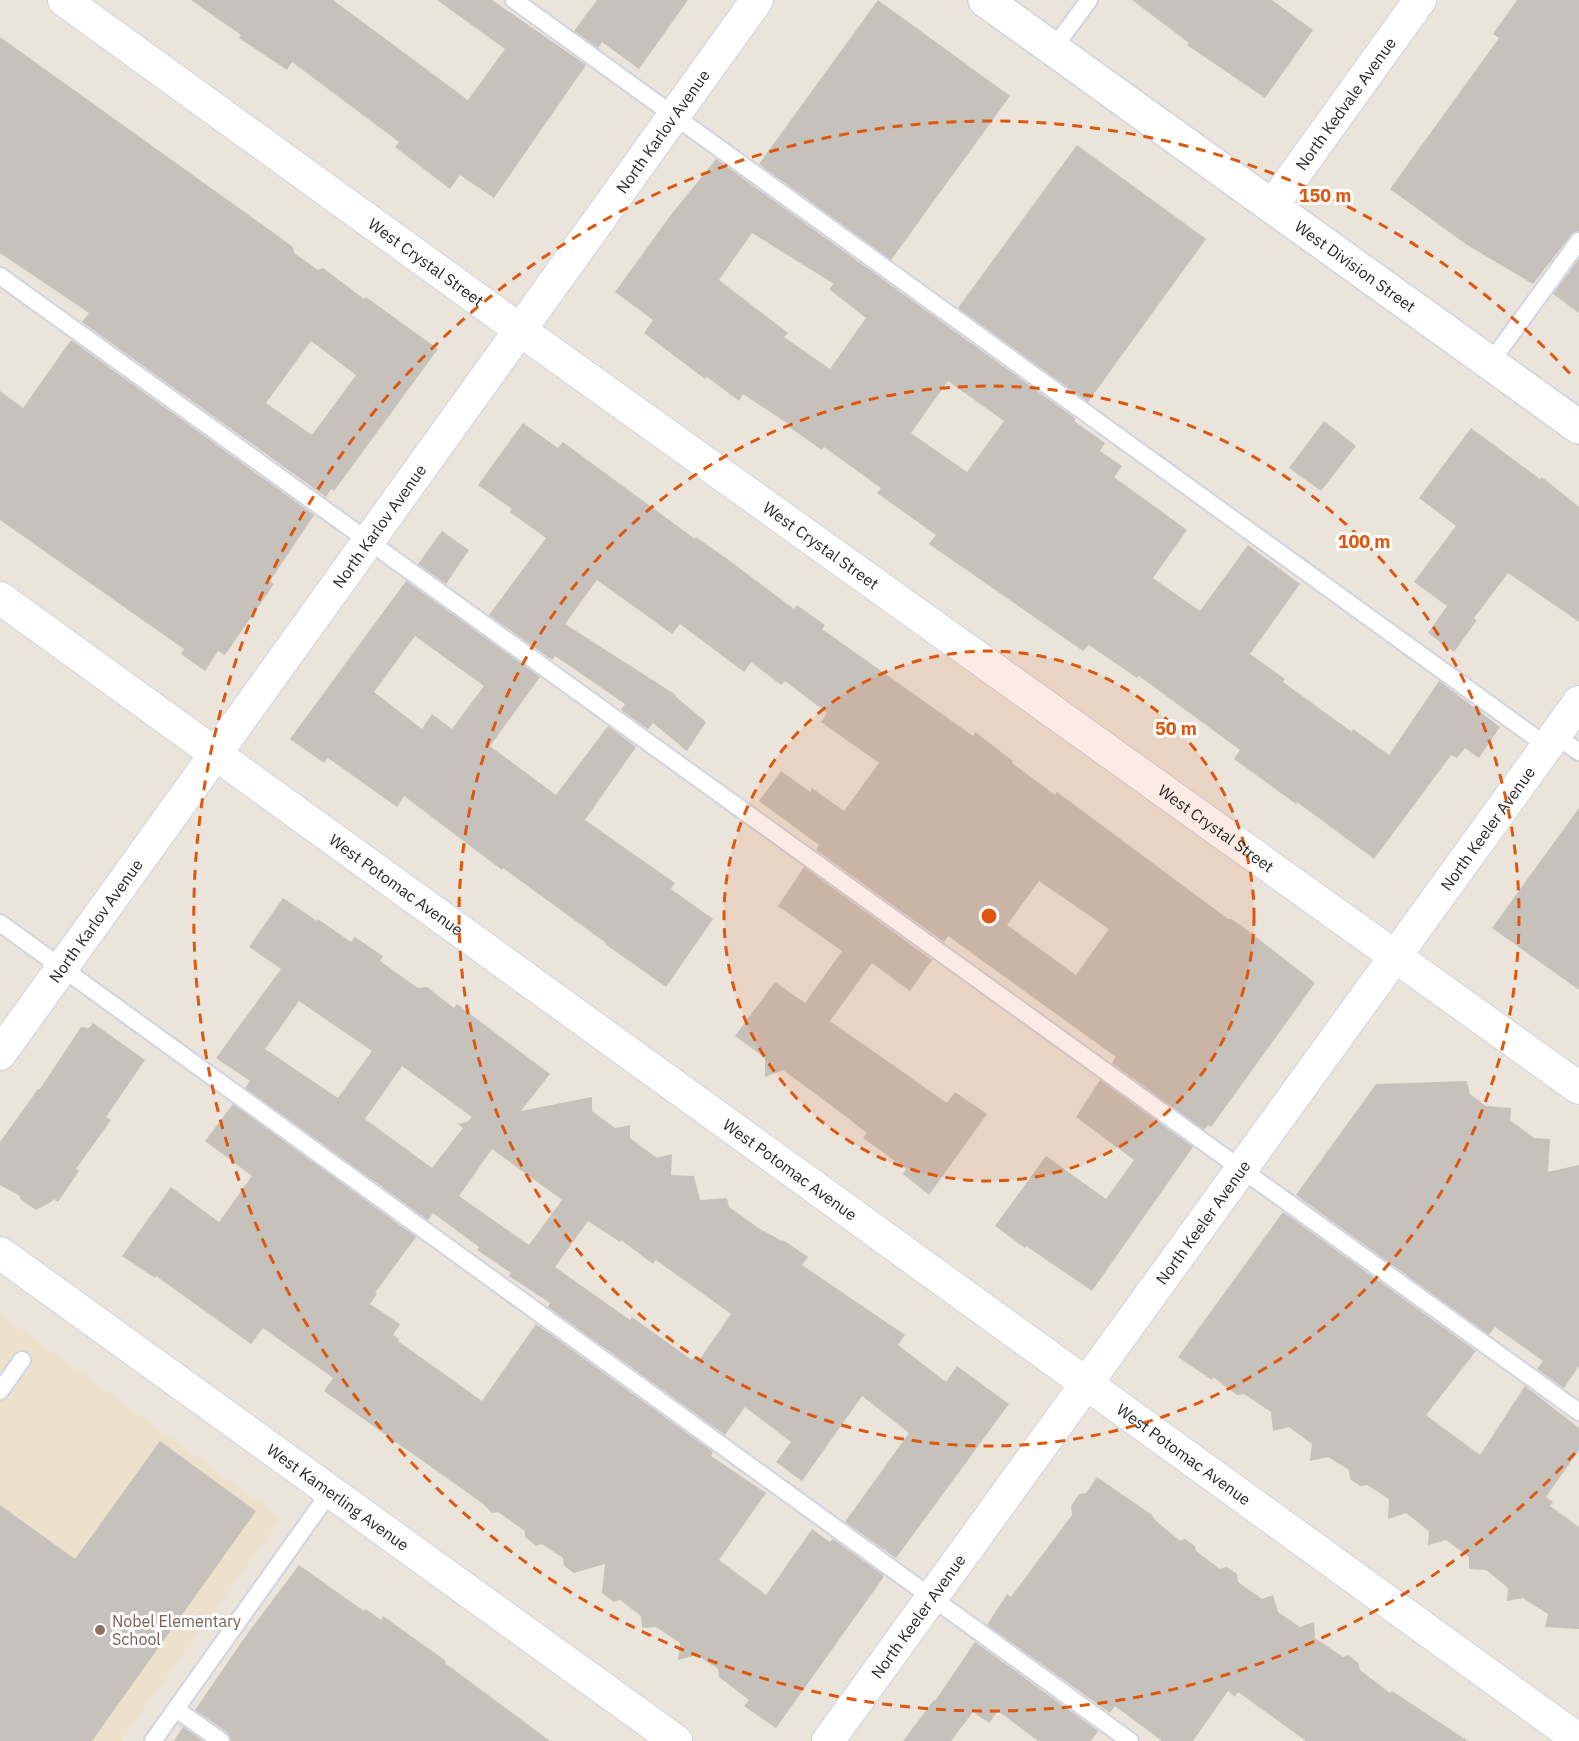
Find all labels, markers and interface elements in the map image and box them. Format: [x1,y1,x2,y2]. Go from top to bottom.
street label: North Kedvale Avenue [1291,33,1400,174]
street label: North Karlov Avenue [612,65,714,197]
text: 150 m [1299,184,1351,207]
street label: West Crystal Street [364,214,488,311]
street label: West Division Street [1291,216,1420,316]
street label: North Karlov Avenue [328,460,430,592]
street label: West Crystal Street [759,497,883,594]
text: 100 m [1338,530,1390,553]
text: 50 m [1155,717,1197,740]
street label: North Keeler Avenue [1436,762,1539,894]
street label: West Crystal Street [1154,780,1278,877]
street label: West Potomac Avenue [325,829,467,940]
street label: North Karlov Avenue [45,855,147,986]
centre of rings [979,906,999,926]
street label: West Potomac Avenue [719,1114,861,1225]
street label: North Keeler Avenue [1151,1156,1255,1288]
street label: West Potomac Avenue [1113,1399,1255,1509]
street label: West Kamerling Avenue [263,1439,413,1555]
street label: North Keeler Avenue [867,1550,970,1682]
place label: Nobel Elementary School [112,1611,241,1649]
marker: Nobel Elementary School [93,1623,107,1637]

